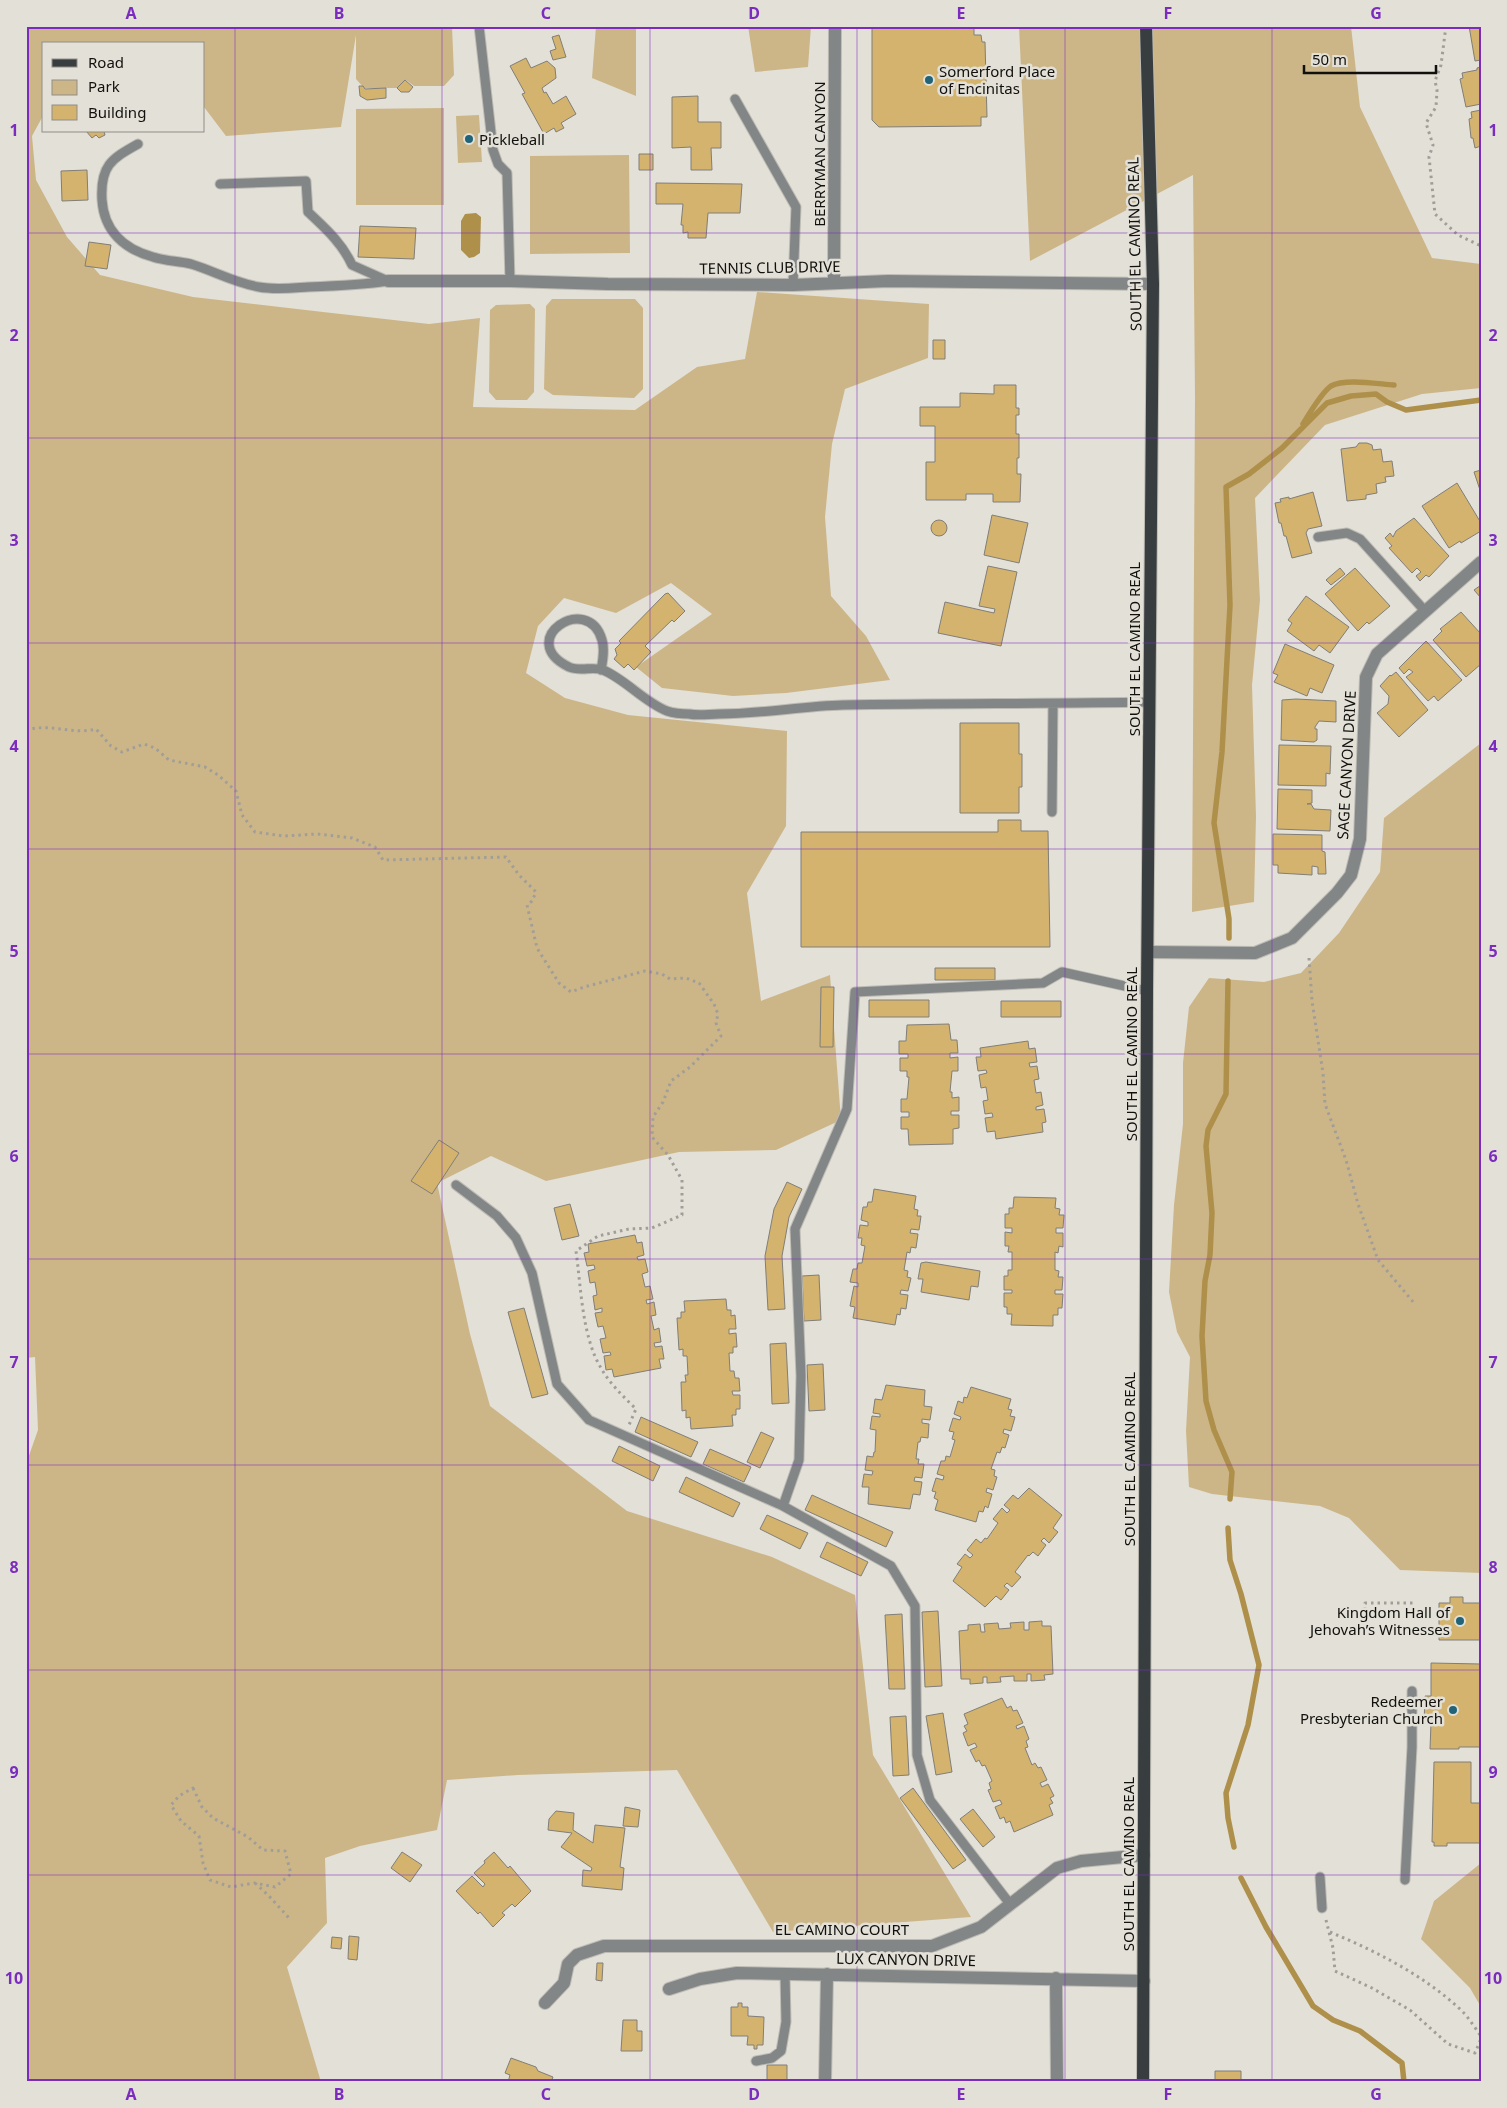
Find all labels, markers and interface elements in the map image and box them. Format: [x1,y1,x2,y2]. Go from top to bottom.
text: A [125,2,137,24]
text: B [334,2,344,24]
text: C [541,2,551,24]
text: D [748,2,760,24]
text: E [957,2,966,24]
text: F [1164,2,1172,24]
text: G [1370,2,1382,24]
legend [42,42,205,132]
scale bar [1304,42,1437,74]
text: 50 m [1312,49,1347,69]
text: Road [88,52,124,72]
place label: Somerford Place of Encinitas [939,61,1055,98]
marker: Somerford Place of Encinitas [923,74,935,86]
text: Park [88,76,120,96]
street label: BERRYMAN CANYON [809,81,829,227]
text: Building [88,102,146,122]
text: 1 [9,119,19,141]
text: 1 [1488,119,1498,141]
place label: Pickleball [479,129,545,149]
marker: Pickleball [463,133,475,145]
street label: SOUTH EL CAMINO REAL [1122,157,1146,331]
street label: TENNIS CLUB DRIVE [699,256,841,278]
text: 2 [9,324,19,346]
text: 2 [1488,324,1498,346]
text: 3 [9,529,19,551]
text: 3 [1488,529,1498,551]
street label: SOUTH EL CAMINO REAL [1124,562,1144,736]
street label: SAGE CANYON DRIVE [1332,690,1360,840]
text: 4 [9,735,19,757]
text: 4 [1488,735,1498,757]
text: 5 [9,940,19,962]
text: 5 [1488,940,1498,962]
street label: SOUTH EL CAMINO REAL [1121,967,1141,1141]
text: 6 [9,1145,19,1167]
text: 6 [1488,1145,1498,1167]
text: 7 [9,1351,19,1373]
text: 7 [1488,1351,1498,1373]
street label: SOUTH EL CAMINO REAL [1119,1372,1139,1546]
text: 8 [9,1556,19,1578]
text: 8 [1488,1556,1498,1578]
place label: Kingdom Hall of Jehovah’s Witnesses [1308,1602,1451,1639]
marker: Kingdom Hall of Jehovah’s Witnesses [1454,1615,1466,1627]
place label: Redeemer Presbyterian Church [1300,1691,1443,1728]
marker: Redeemer Presbyterian Church [1447,1704,1459,1716]
text: 9 [9,1761,19,1783]
text: 9 [1488,1761,1498,1783]
street label: SOUTH EL CAMINO REAL [1118,1777,1138,1951]
street label: EL CAMINO COURT [775,1919,910,1939]
street label: LUX CANYON DRIVE [836,1948,976,1970]
text: 10 [5,1967,23,1989]
text: 10 [1484,1967,1502,1989]
text: A [125,2083,137,2105]
text: B [334,2083,344,2105]
text: C [541,2083,551,2105]
text: D [748,2083,760,2105]
text: E [957,2083,966,2105]
text: F [1164,2083,1172,2105]
text: G [1370,2083,1382,2105]

